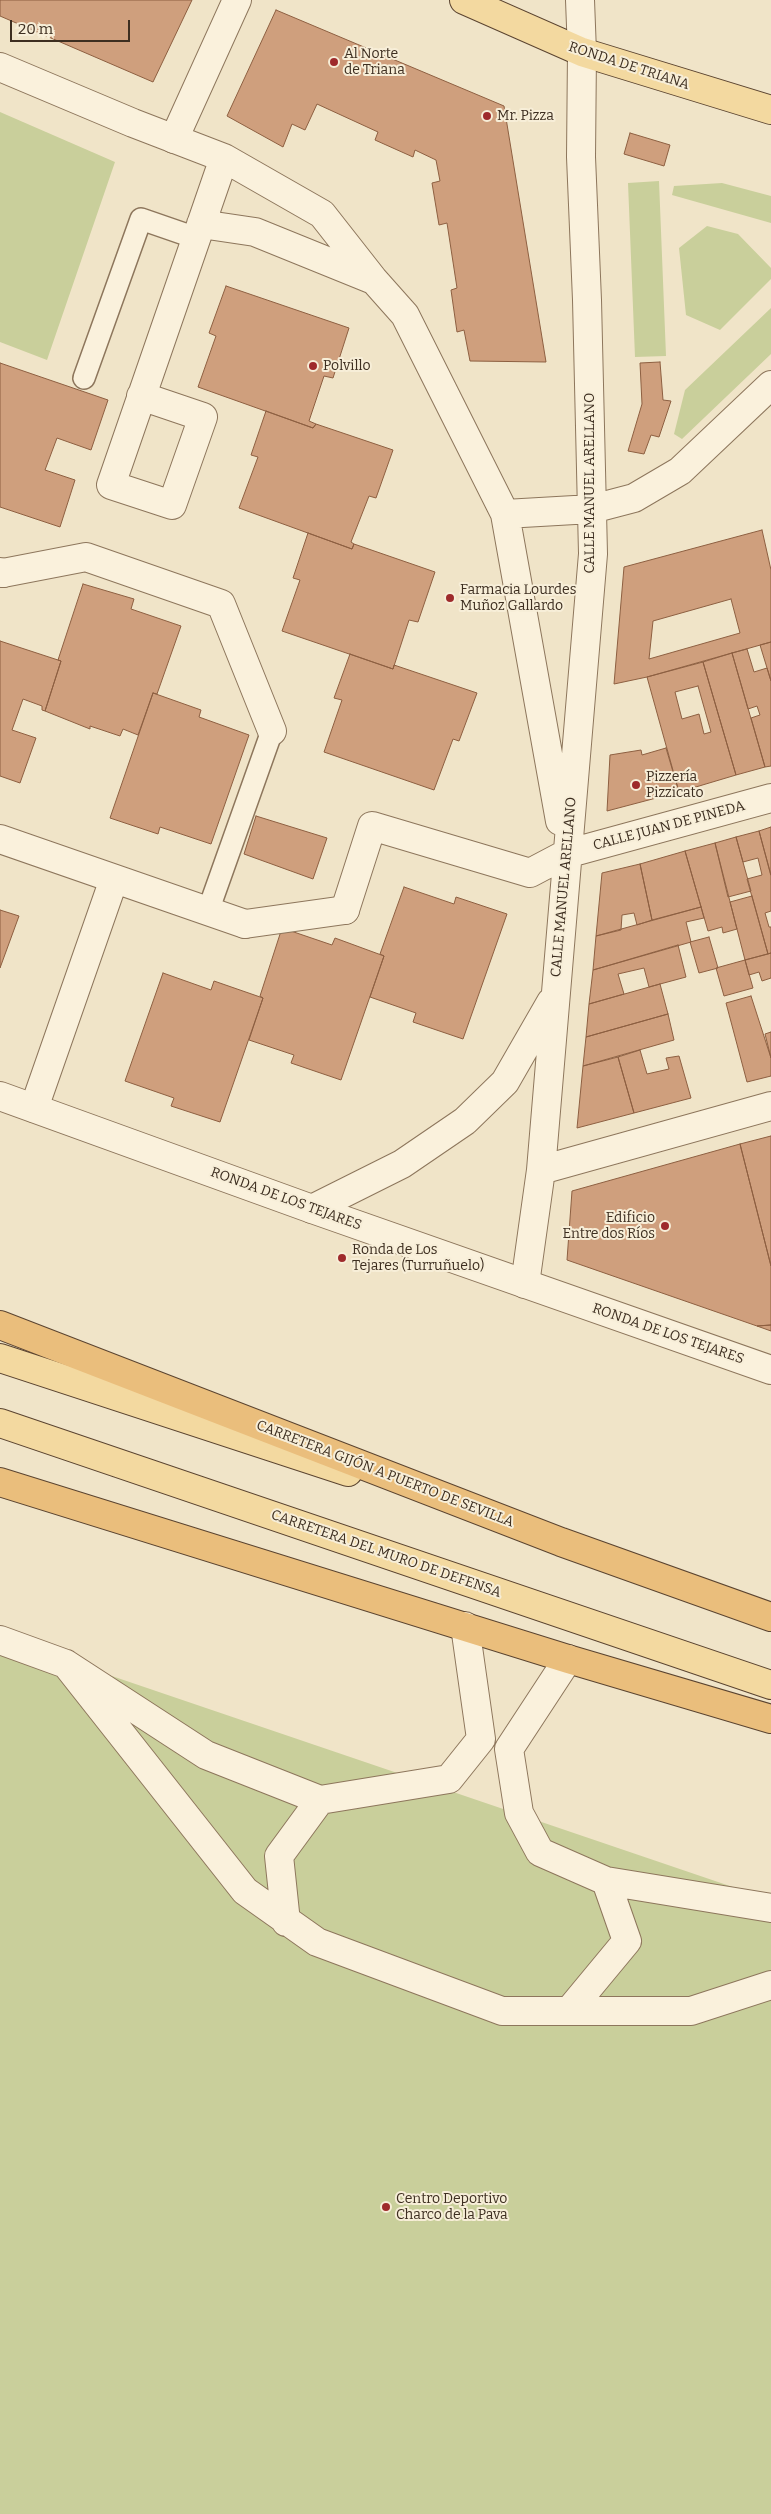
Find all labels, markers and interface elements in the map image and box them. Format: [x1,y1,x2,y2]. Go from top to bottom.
scale bar [12,10,132,42]
text: 20 m [18,20,53,38]
street label: RONDA DE TRIANA [566,39,692,93]
place label: Al Norte de Triana [344,46,405,78]
marker: Al Norte de Triana [328,56,340,68]
place label: Mr. Pizza [497,108,554,124]
marker: Mr. Pizza [481,110,493,122]
place label: Polvillo [323,358,371,374]
marker: Polvillo [307,360,319,372]
street label: CALLE MANUEL ARELLANO [582,393,598,573]
place label: Farmacia Lourdes Muñoz Gallardo [460,582,576,614]
marker: Farmacia Lourdes Muñoz Gallardo [444,592,456,604]
place label: Pizzería Pizzicato [646,769,704,802]
marker: Pizzería Pizzicato [630,779,642,791]
street label: CALLE MANUEL ARELLANO [548,796,580,978]
street label: CALLE JUAN DE PINEDA [591,798,747,854]
street label: RONDA DE LOS TEJARES [208,1164,364,1234]
place label: Edificio Entre dos Ríos [562,1210,655,1242]
marker: Edificio Entre dos Ríos [659,1220,671,1232]
place label: Ronda de Los Tejares (Turruñuelo) [352,1242,484,1274]
marker: Ronda de Los Tejares (Turruñuelo) [336,1252,348,1264]
street label: RONDA DE LOS TEJARES [590,1300,746,1368]
street label: CARRETERA GIJÓN A PUERTO DE SEVILLA [254,1417,516,1531]
street label: CARRETERA DEL MURO DE DEFENSA [269,1507,503,1601]
place label: Centro Deportivo Charco de la Pava [396,2191,508,2224]
marker: Centro Deportivo Charco de la Pava [380,2201,392,2213]

